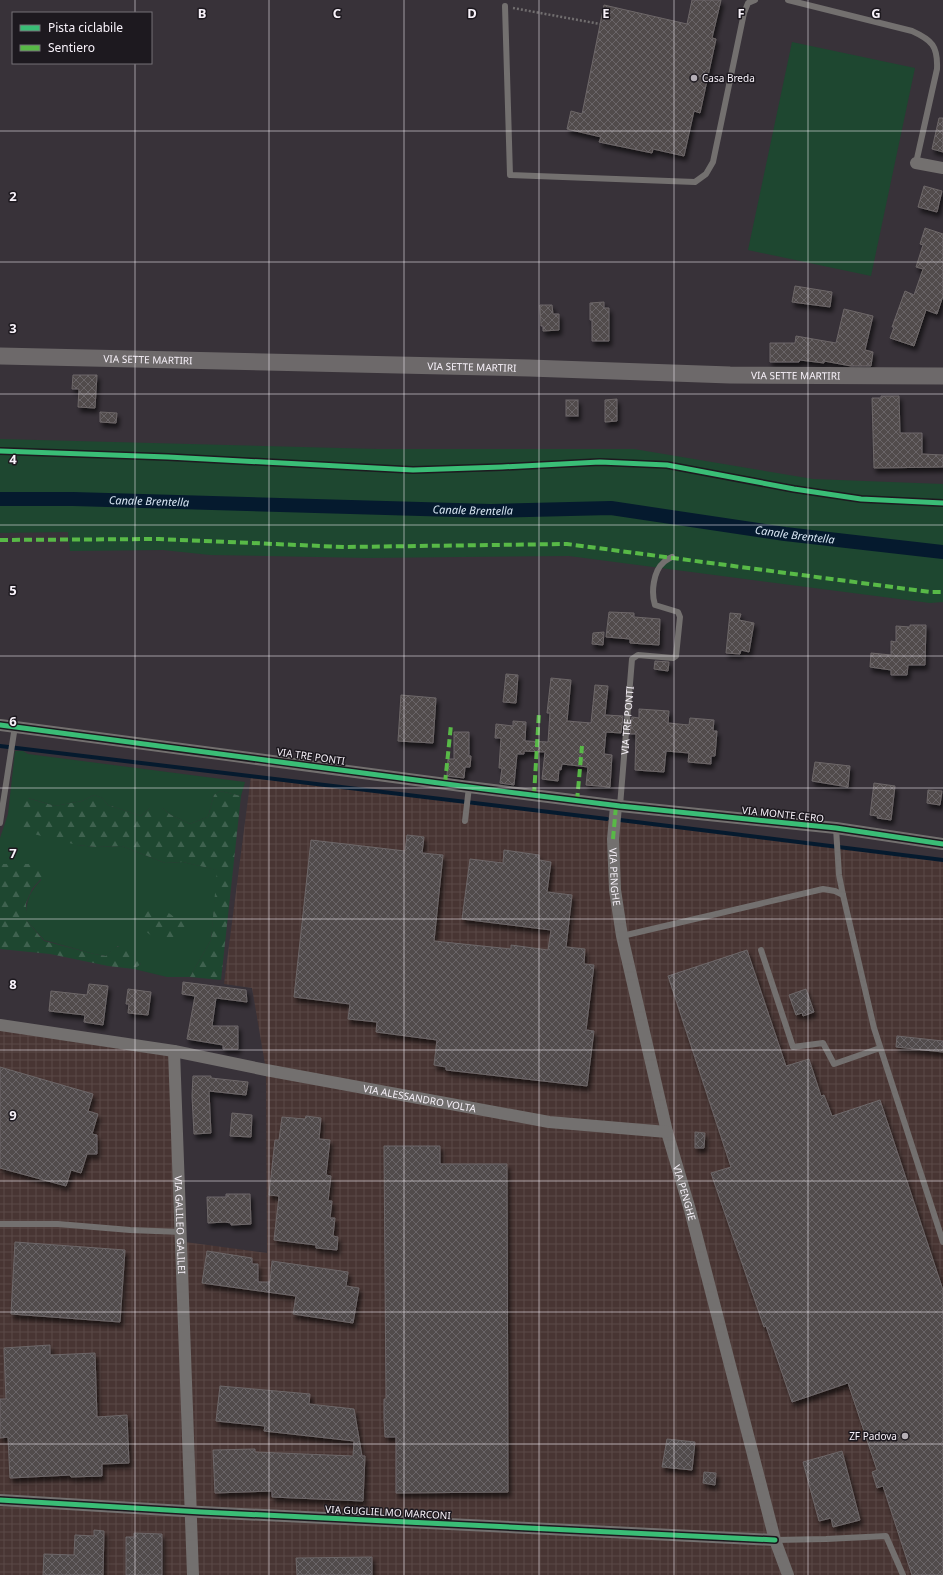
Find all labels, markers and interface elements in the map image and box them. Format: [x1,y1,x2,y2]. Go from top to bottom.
text: B [198,4,206,22]
text: C [333,4,341,22]
text: D [467,4,477,22]
text: E [602,4,610,22]
text: F [737,4,745,22]
text: G [871,4,881,22]
legend [12,12,152,64]
text: Pista ciclabile [48,19,123,36]
text: Sentiero [48,39,95,56]
place label: Casa Breda [702,71,755,85]
marker: Casa Breda [689,73,699,83]
text: 2 [9,187,17,205]
text: 3 [9,319,17,337]
street label: VIA SETTE MARTIRI [103,351,193,367]
street label: VIA SETTE MARTIRI [427,359,517,375]
street label: VIA SETTE MARTIRI [751,368,840,383]
text: 4 [9,450,17,468]
water label: Canale Brentella [109,492,190,509]
water label: Canale Brentella [432,501,514,518]
water label: Canale Brentella [754,522,836,547]
text: 5 [9,581,17,599]
street label: VIA TRE PONTI [617,685,637,755]
text: 6 [9,712,17,730]
street label: VIA TRE PONTI [276,744,346,768]
street label: VIA MONTE CERO [741,803,825,825]
text: 7 [9,844,17,862]
street label: VIA PENGHE [606,848,624,907]
text: 8 [9,975,17,993]
street label: VIA ALESSANDRO VOLTA [362,1081,478,1116]
text: 9 [9,1106,17,1124]
street label: VIA PENGHE [670,1163,699,1222]
street label: VIA GALILEO GALILEI [172,1175,189,1274]
place label: ZF Padova [849,1429,897,1443]
marker: ZF Padova [900,1431,910,1441]
street label: VIA GUGLIELMO MARCONI [325,1502,451,1522]

